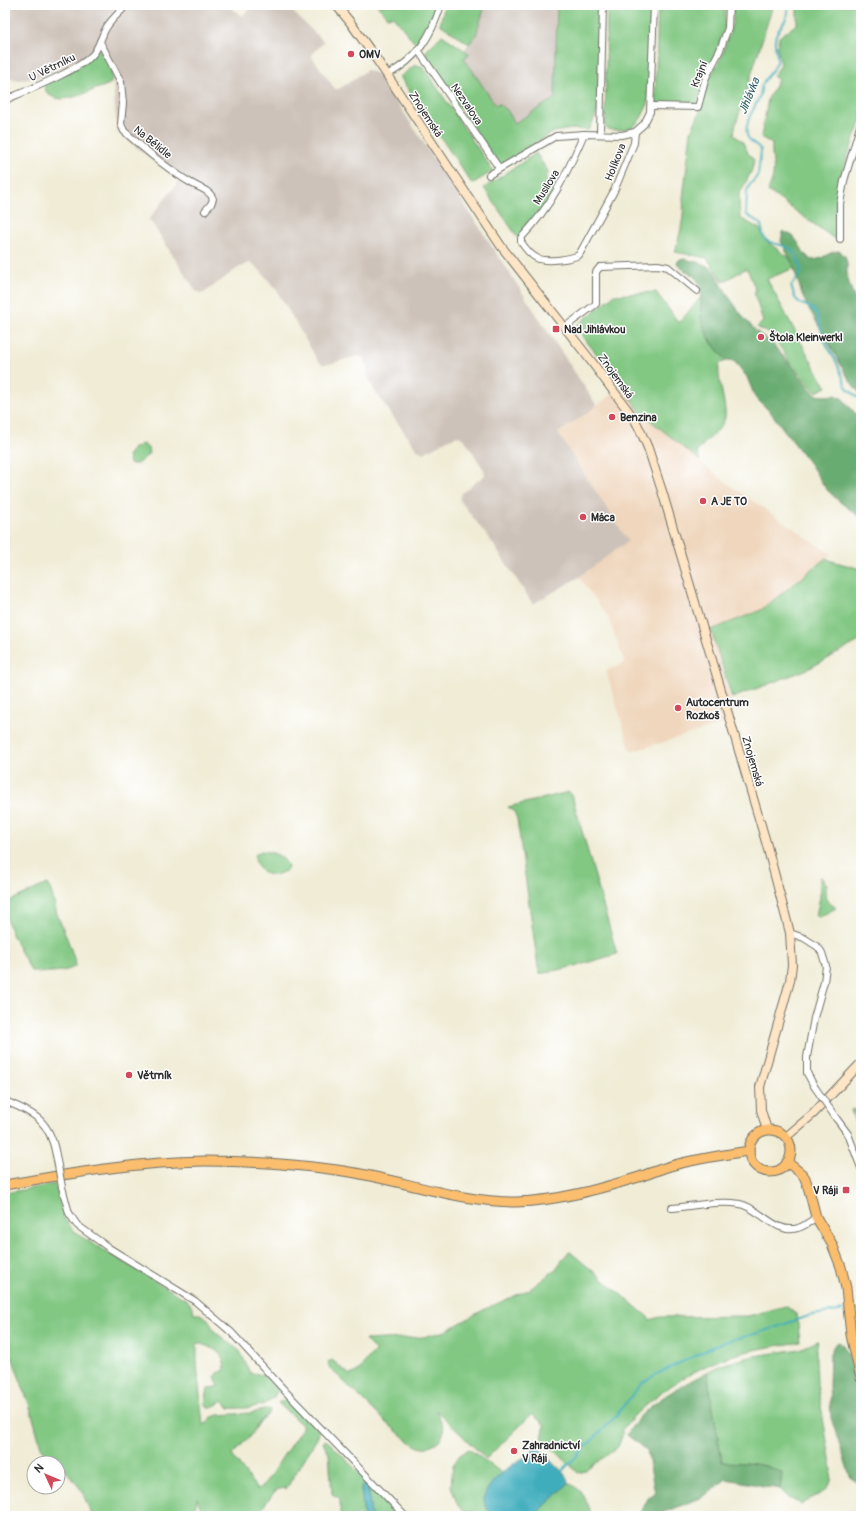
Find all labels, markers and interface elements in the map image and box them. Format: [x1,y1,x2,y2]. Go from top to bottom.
place label: OMV [359,48,381,61]
marker: OMV [346,49,356,59]
street label: U Větrníku [27,51,78,84]
street label: Krajní [688,59,711,89]
water label: Jihlávka [735,74,764,117]
street label: Nezvalova [448,81,485,128]
street label: Znojemská [406,89,445,140]
street label: Na Bělidle [131,123,175,162]
street label: Holíkova [602,142,629,183]
street label: Musilova [531,167,562,207]
place label: Nad Jihlávkou [564,323,626,336]
marker: Nad Jihlávkou [551,324,561,334]
place label: Štola Kleinwerkl [769,330,843,344]
marker: Štola Kleinwerkl [756,332,766,342]
street label: Znojemská [595,351,636,401]
place label: Benzina [620,411,657,424]
marker: Benzina [607,412,617,422]
place label: A JE TO [711,495,747,508]
marker: A JE TO [698,496,708,506]
place label: Máca [591,511,615,524]
marker: Máca [578,512,588,522]
place label: Autocentrum Rozkoš [686,696,749,722]
marker: Autocentrum Rozkoš [673,703,683,713]
street label: Znojemská [739,734,766,788]
place label: Větrník [137,1069,172,1082]
marker: Větrník [124,1070,134,1080]
place label: V Ráji [813,1184,838,1197]
marker: V Ráji [841,1185,851,1195]
place label: Zahradnictví V Ráji [522,1439,580,1465]
marker: Zahradnictví V Ráji [509,1446,519,1456]
north arrow [26,1455,66,1495]
text: N [32,1461,47,1476]

